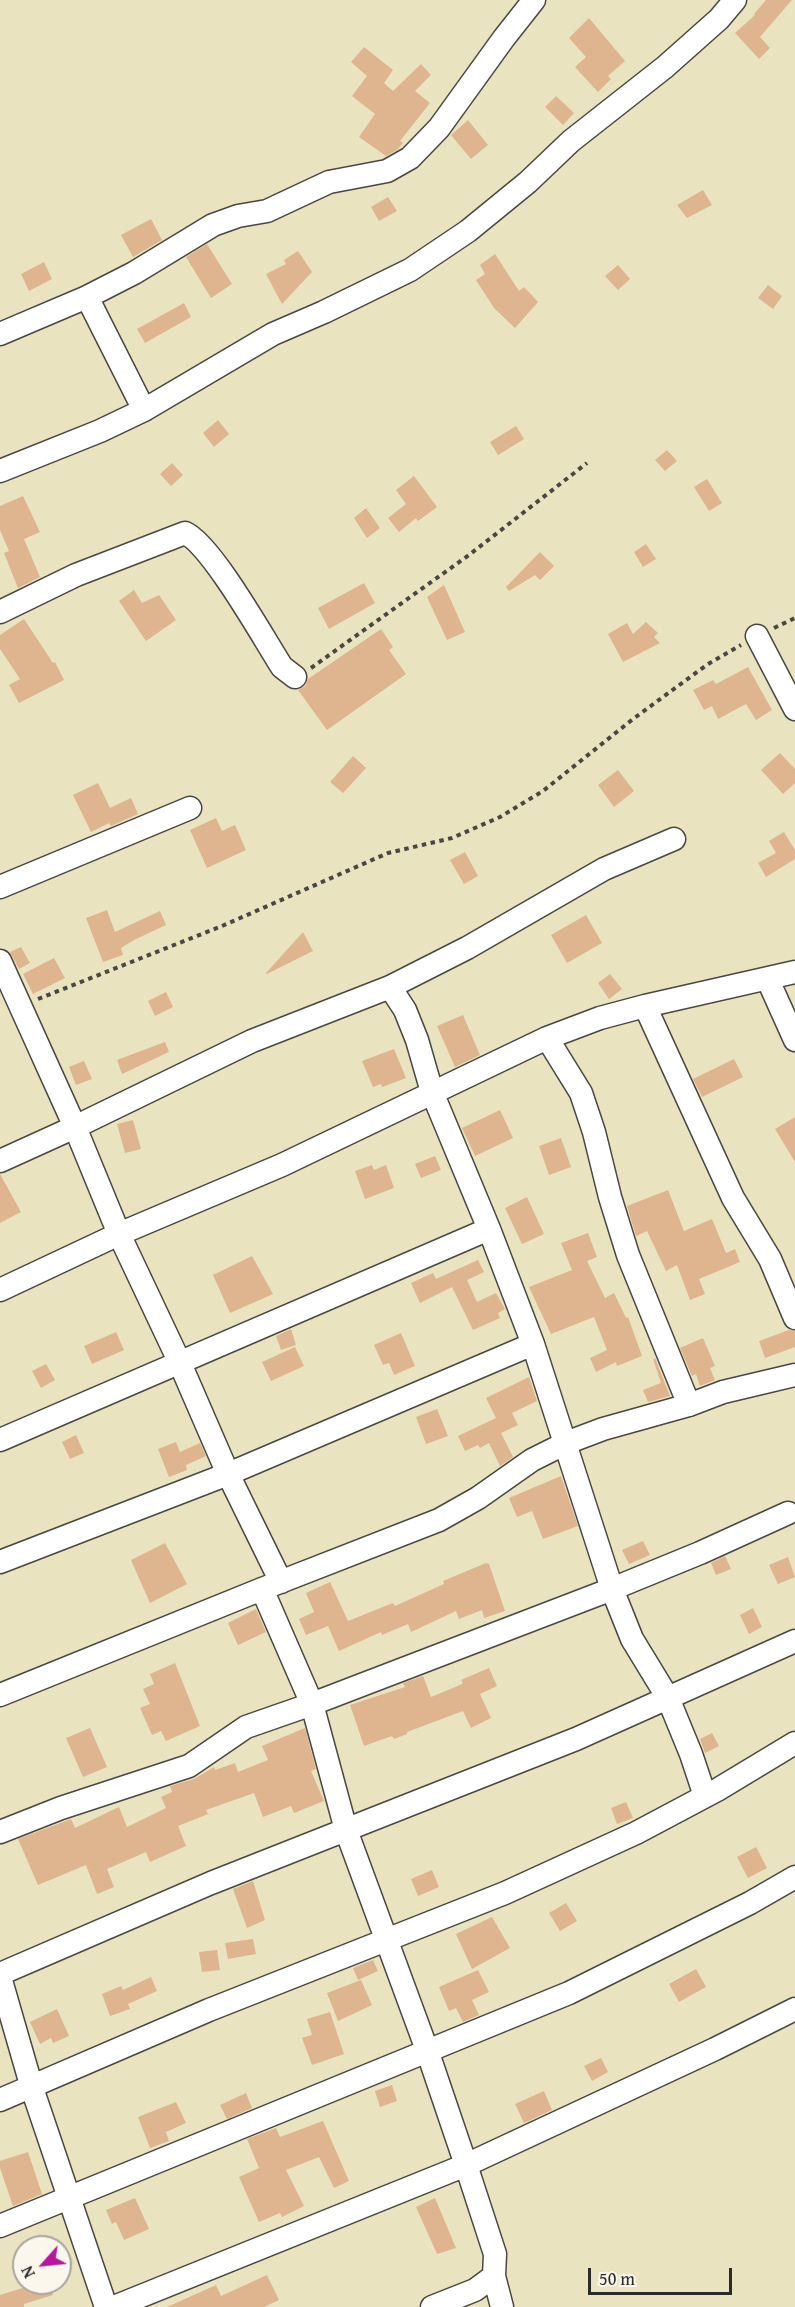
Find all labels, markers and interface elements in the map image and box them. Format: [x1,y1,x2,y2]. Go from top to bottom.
north arrow [12,2235,72,2295]
scale bar [591,2256,735,2294]
text: N [15,2262,41,2282]
text: 50 m [599,2265,635,2292]

